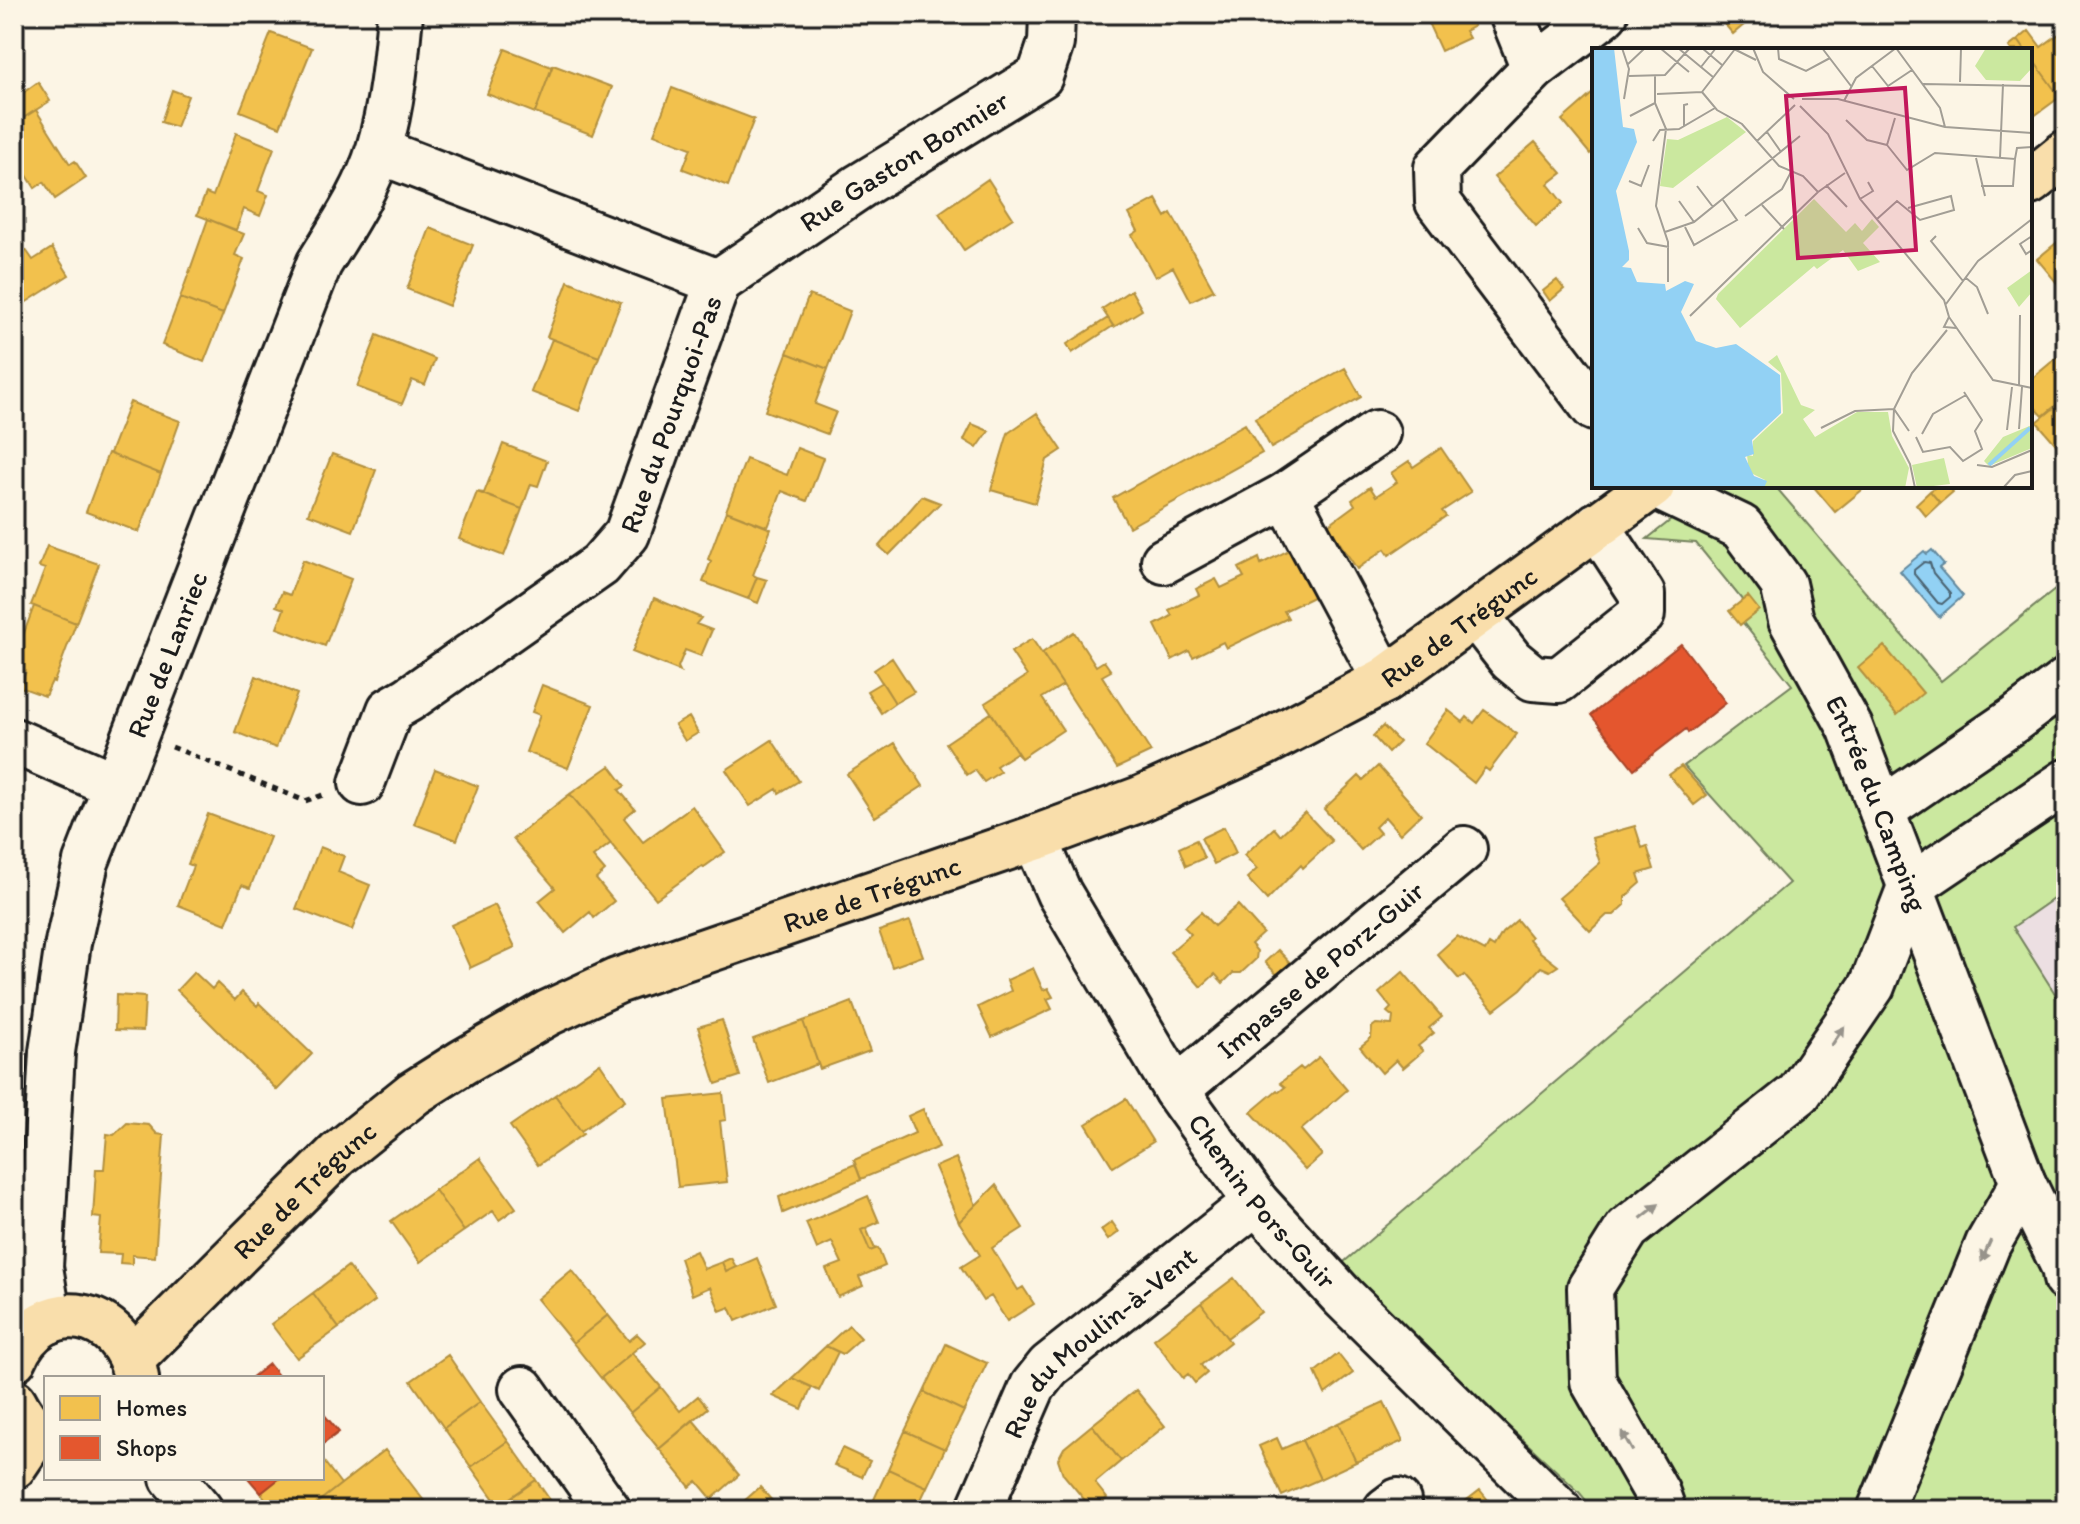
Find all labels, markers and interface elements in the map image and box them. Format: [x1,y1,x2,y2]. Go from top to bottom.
inset map [1592,48,2032,488]
street label: Rue Gaston Bonnier [793,83,1014,239]
street label: Rue du Pourquoi-Pas [612,291,729,538]
street label: Rue de Trégunc [1374,558,1544,695]
street label: Rue de Lanriec [119,566,215,743]
street label: Entrée du Camping [1819,689,1936,917]
street label: Rue de Trégunc [778,848,965,940]
street label: Impasse de Porz-Guir [1210,873,1431,1066]
one-way arrow [1830,1025,1845,1046]
street label: Chemin Pors-Guir [1181,1107,1344,1296]
street label: Rue de Trégunc [225,1114,383,1266]
one-way arrow [1639,1203,1660,1220]
street label: Rue du Moulin-à-Vent [995,1239,1203,1443]
one-way arrow [1979,1240,1992,1263]
legend [44,1376,324,1480]
text: Homes [116,1393,187,1422]
one-way arrow [1620,1430,1634,1452]
text: Shops [116,1433,177,1462]

